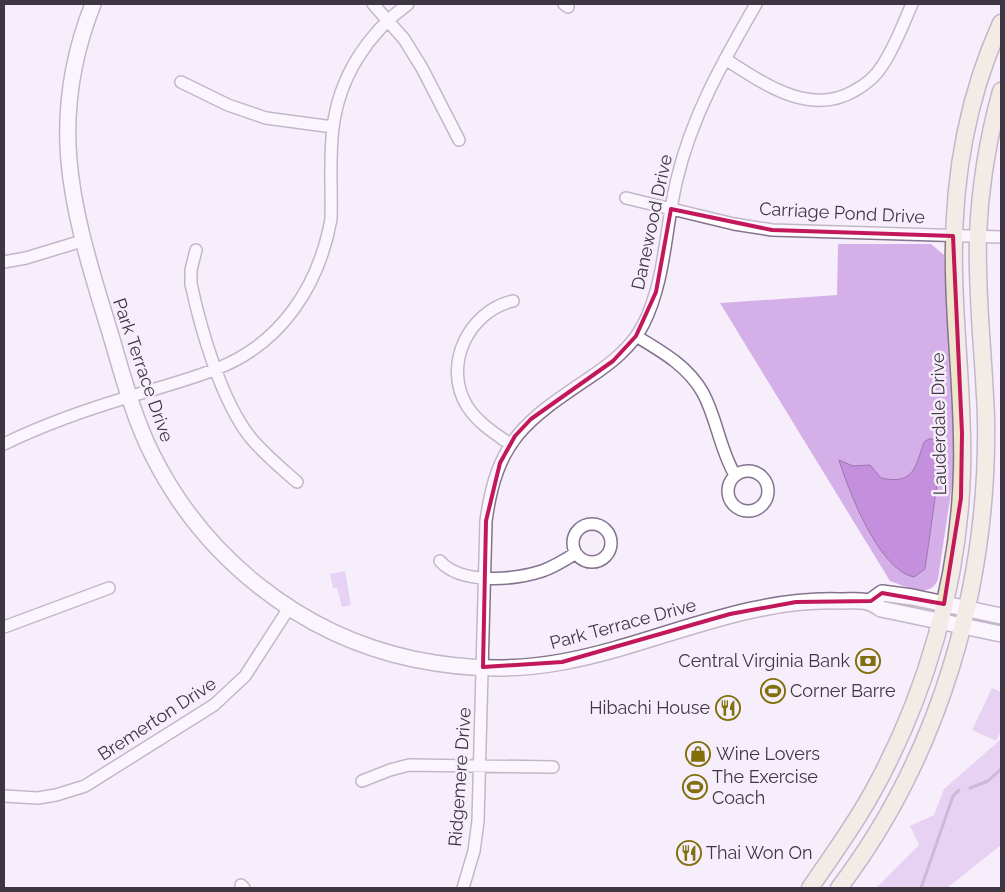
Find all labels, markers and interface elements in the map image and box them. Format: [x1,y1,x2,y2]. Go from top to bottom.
street label: Danewood Drive [627,152,676,292]
street label: Carriage Pond Drive [759,198,926,227]
street label: Park Terrace Drive [109,295,178,445]
street label: Lauderdale Drive [927,352,950,496]
street label: Park Terrace Drive [547,594,699,653]
bank icon: Central Virginia Bank [855,648,881,674]
place label: Central Virginia Bank [678,650,850,671]
street label: Bremerton Drive [94,672,220,765]
sports icon: Corner Barre [760,678,786,704]
place label: Corner Barre [790,680,896,701]
restaurant icon: Hibachi House [715,695,741,721]
place label: Hibachi House [589,697,710,718]
street label: Ridgemere Drive [444,706,475,847]
shop icon: Wine Lovers [685,741,711,767]
place label: Wine Lovers [716,743,820,764]
place label: The Exercise Coach [712,766,818,808]
sports icon: The Exercise Coach [682,774,708,800]
restaurant icon: Thai Won On [676,840,702,866]
place label: Thai Won On [706,842,813,863]

